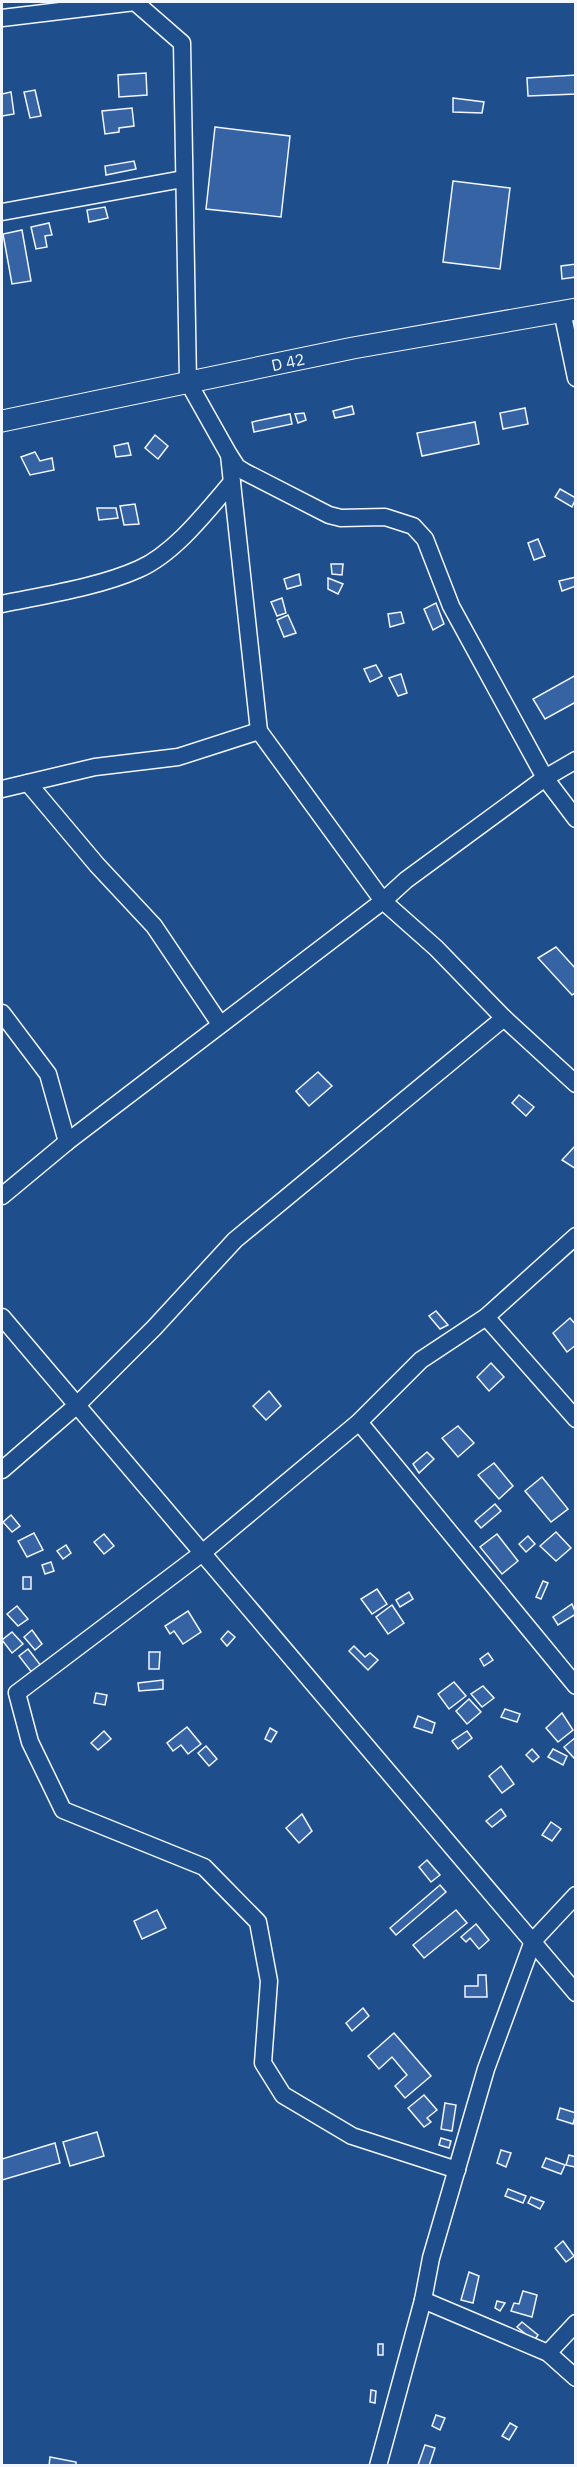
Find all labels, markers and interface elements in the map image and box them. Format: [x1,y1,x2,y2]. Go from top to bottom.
street label: D 42 [269,349,307,375]

